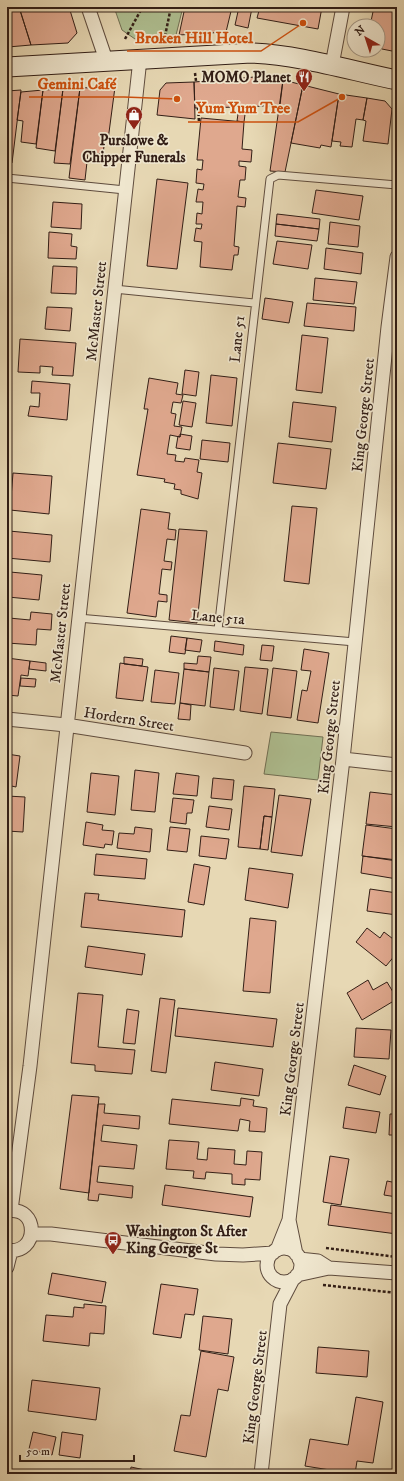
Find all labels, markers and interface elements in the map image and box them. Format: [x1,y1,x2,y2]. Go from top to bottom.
north arrow [346,18,386,58]
callout: Broken Hill Hotel [127,23,261,51]
text: N [352,23,368,39]
text: Broken Hill Hotel [135,28,254,48]
restaurant icon: MOMO Planet [294,67,314,92]
place label: MOMO Planet [201,68,291,87]
callout: Gemini Café [29,69,124,97]
text: Gemini Café [38,74,117,94]
callout: Yum Yum Tree [188,94,298,122]
text: Yum Yum Tree [195,98,290,118]
shop icon: Purslowe & Chipper Funerals [124,105,144,130]
place label: Purslowe & Chipper Funerals [82,131,186,167]
street label: McMaster Street [82,260,111,362]
street label: Lane 51 [226,315,249,364]
street label: King George Street [348,357,379,473]
street label: McMaster Street [46,582,75,684]
street label: Lane 51a [190,606,246,629]
street label: King George Street [314,679,345,795]
street label: Hordern Street [83,703,176,736]
street label: King George Street [276,1001,309,1117]
place label: Washington St After King George St [125,1222,247,1258]
bus stop icon: Washington St After King George St [103,1230,123,1255]
street label: King George Street [239,1329,272,1445]
scale bar [20,1437,134,1463]
text: 50 m [26,1444,50,1459]

